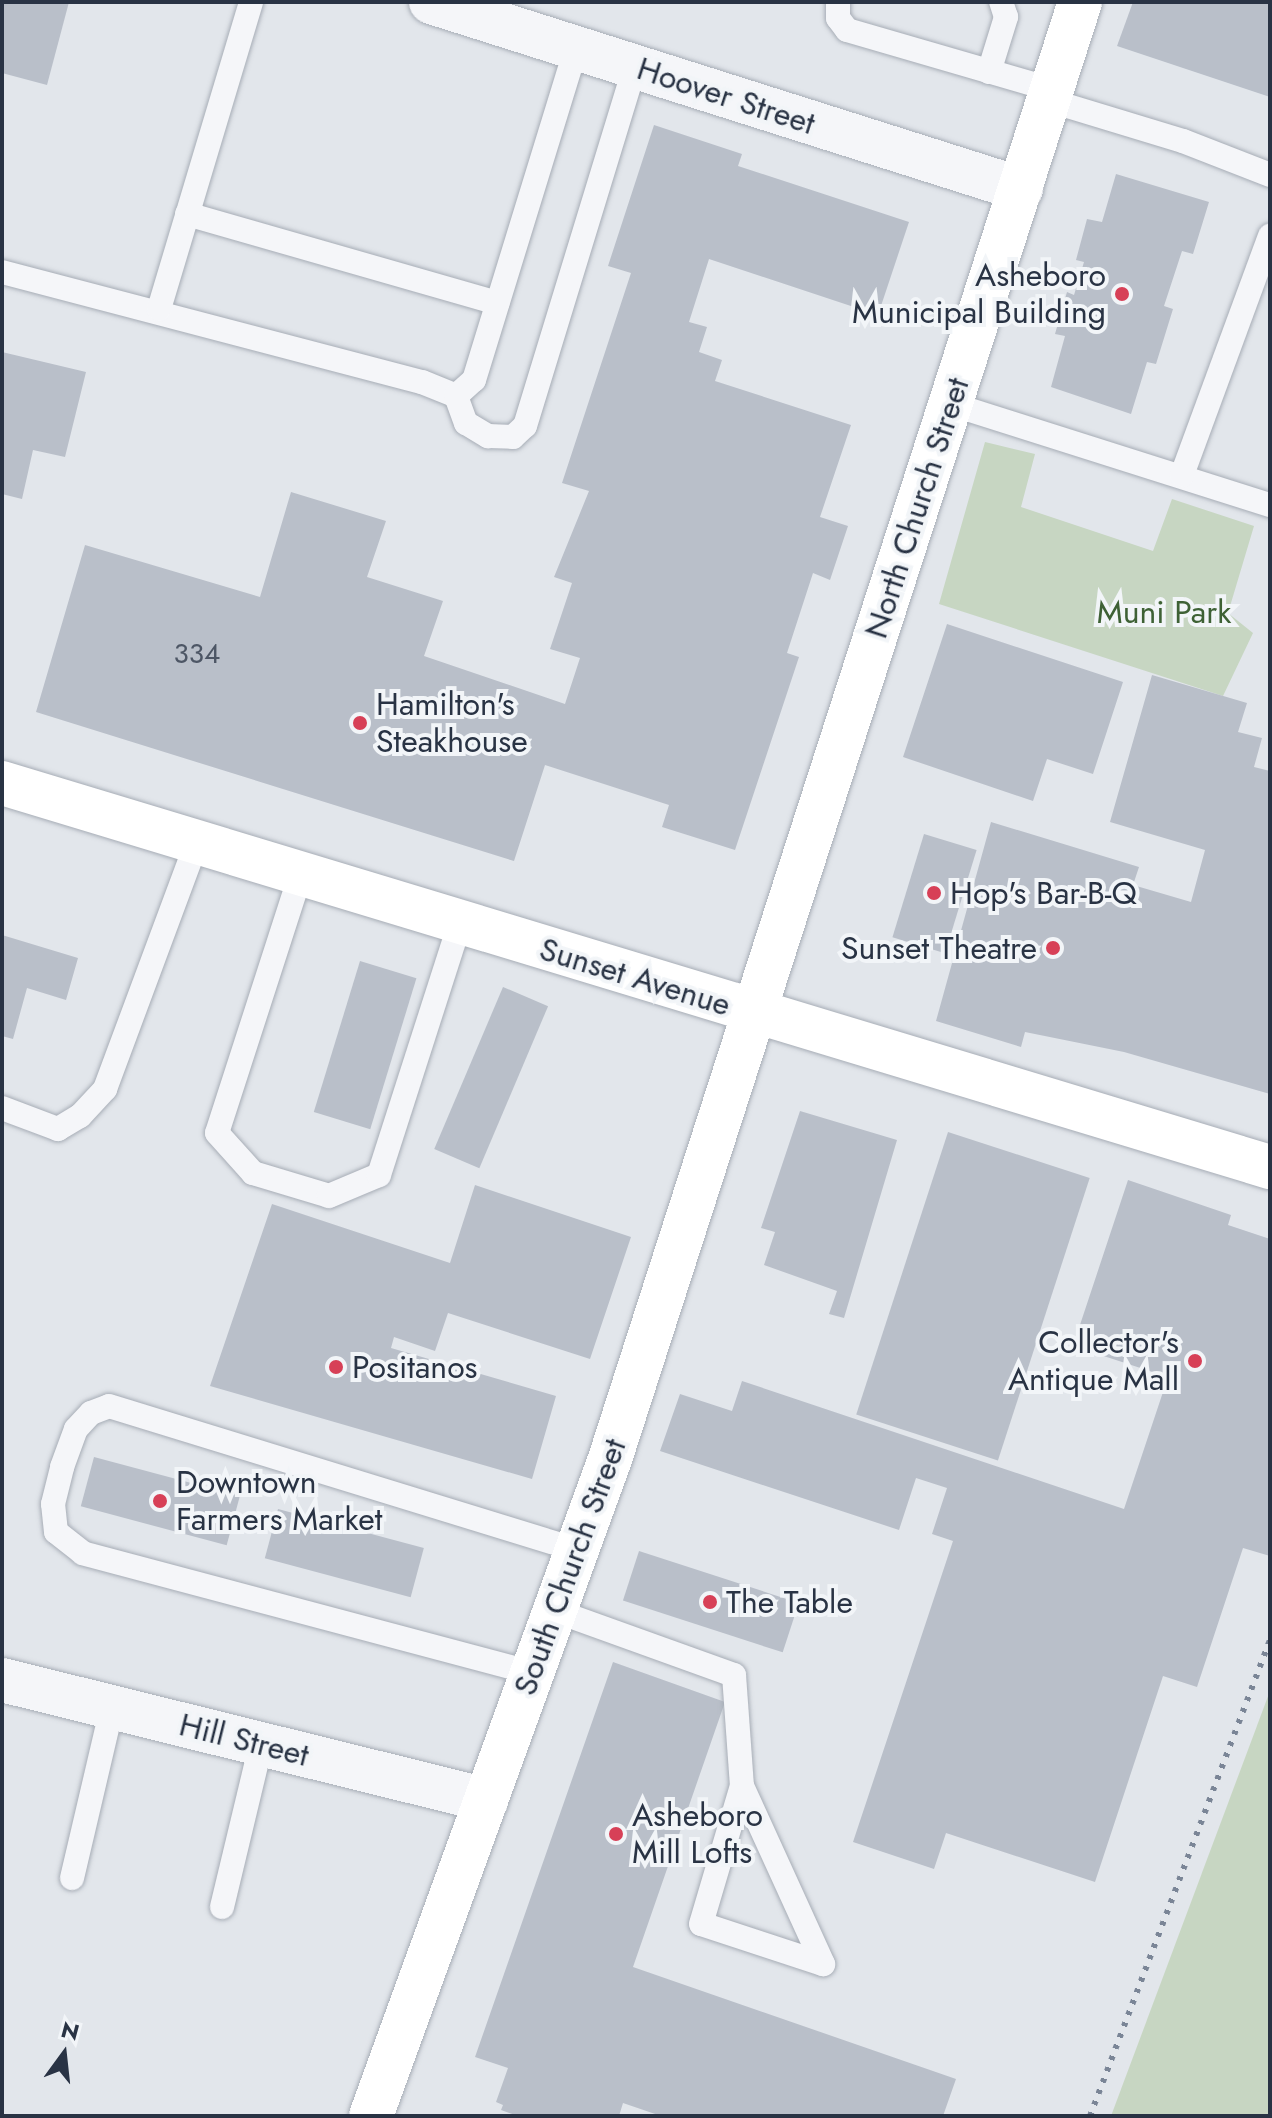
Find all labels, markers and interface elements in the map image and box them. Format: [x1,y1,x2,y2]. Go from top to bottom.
street label: Hoover Street [632,49,820,143]
place label: Asheboro Municipal Building [852,257,1106,332]
marker: Asheboro Municipal Building [1113,285,1131,303]
street label: North Church Street [857,373,977,643]
park label: Muni Park [1097,593,1231,631]
house number: 334 [174,637,220,671]
place label: Hamilton's Steakhouse [376,686,528,761]
marker: Hamilton's Steakhouse [351,714,369,732]
place label: Hop's Bar-B-Q [950,874,1137,912]
marker: Hop's Bar-B-Q [925,884,943,902]
place label: Sunset Theatre [841,929,1037,967]
street label: Sunset Avenue [535,930,735,1024]
marker: Sunset Theatre [1044,939,1062,957]
place label: Collector's Antique Mall [1008,1324,1179,1399]
place label: Positanos [352,1348,478,1386]
marker: Collector's Antique Mall [1186,1352,1204,1370]
marker: Positanos [327,1358,345,1376]
street label: South Church Street [506,1434,634,1700]
place label: Downtown Farmers Market [176,1464,382,1539]
marker: Downtown Farmers Market [151,1492,169,1510]
place label: The Table [726,1583,853,1621]
marker: The Table [701,1593,719,1611]
street label: Hill Street [175,1705,313,1775]
place label: Asheboro Mill Lofts [632,1797,763,1872]
marker: Asheboro Mill Lofts [607,1825,625,1843]
text: N [58,2013,83,2049]
north arrow [24,2014,104,2094]

